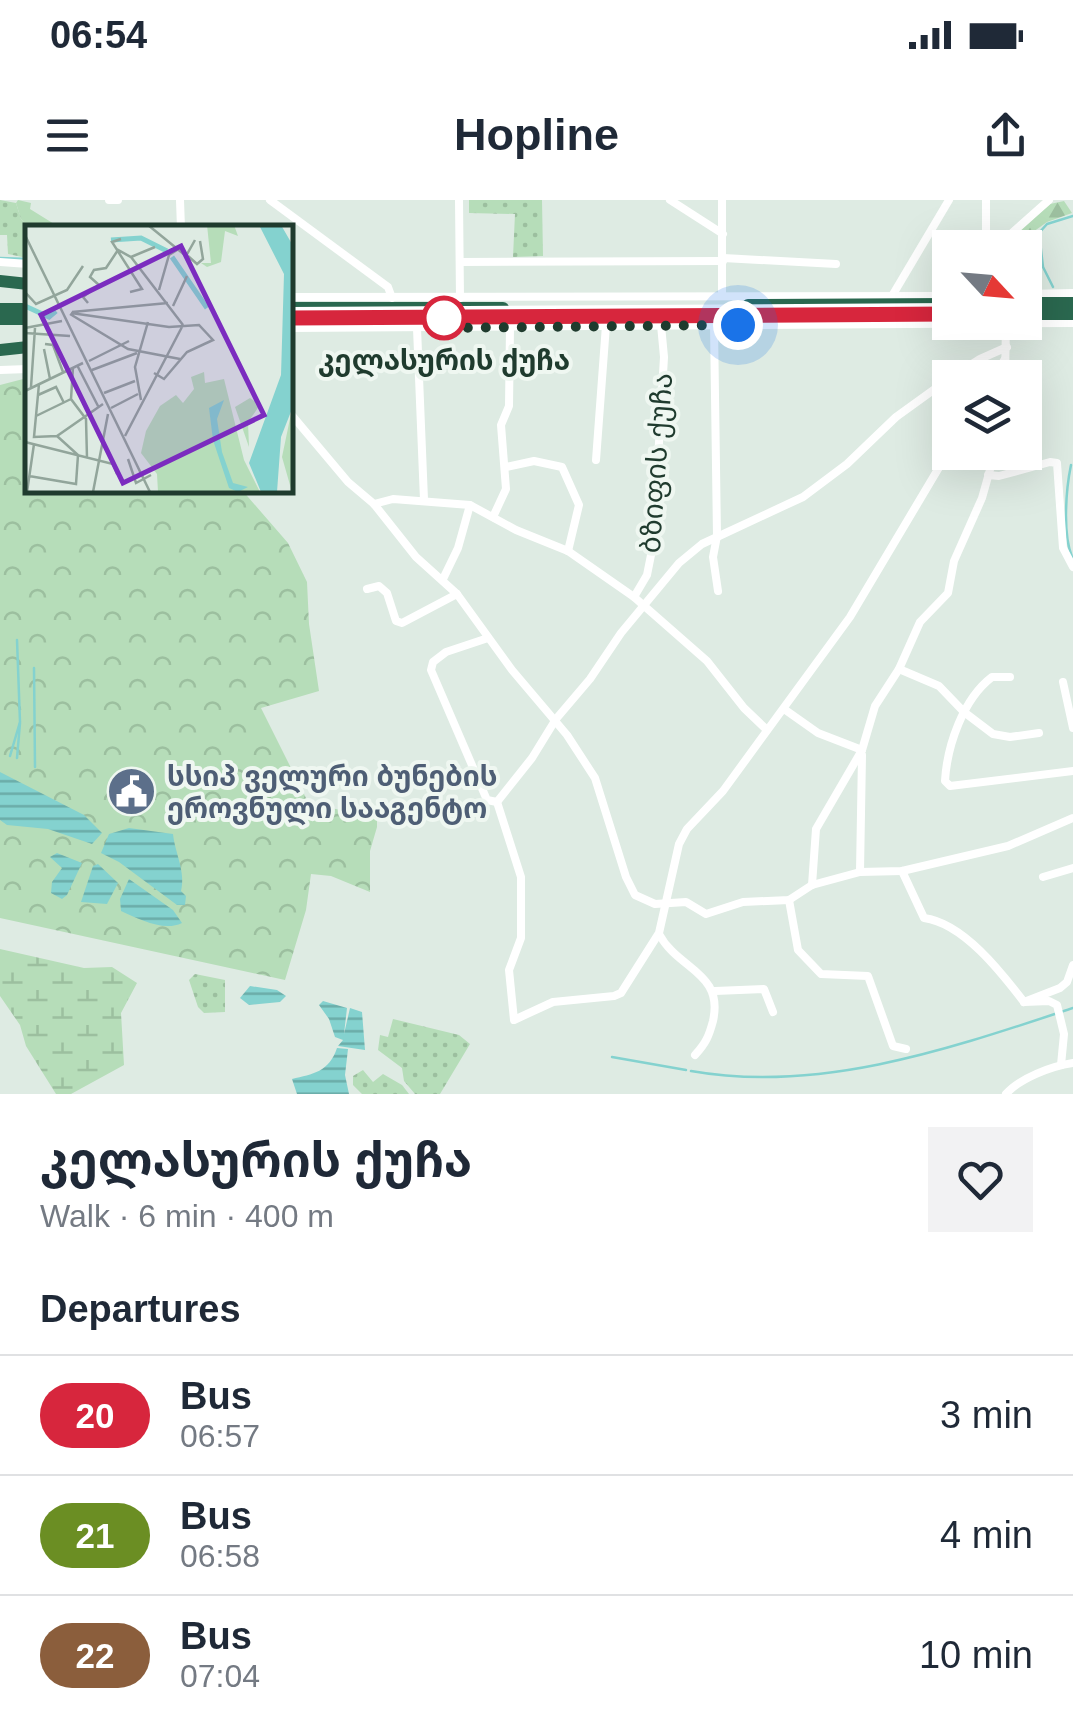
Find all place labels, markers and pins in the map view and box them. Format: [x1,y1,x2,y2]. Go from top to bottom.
marker: კელასურის ქუჩა [423,297,465,339]
place label: კელასურის ქუჩა [318,345,570,378]
place label: სსიპ ველური ბუნების ეროვნული სააგენტო [167,761,497,826]
public building icon: სსიპ ველური ბუნების ეროვნული სააგენტო [106,766,158,818]

